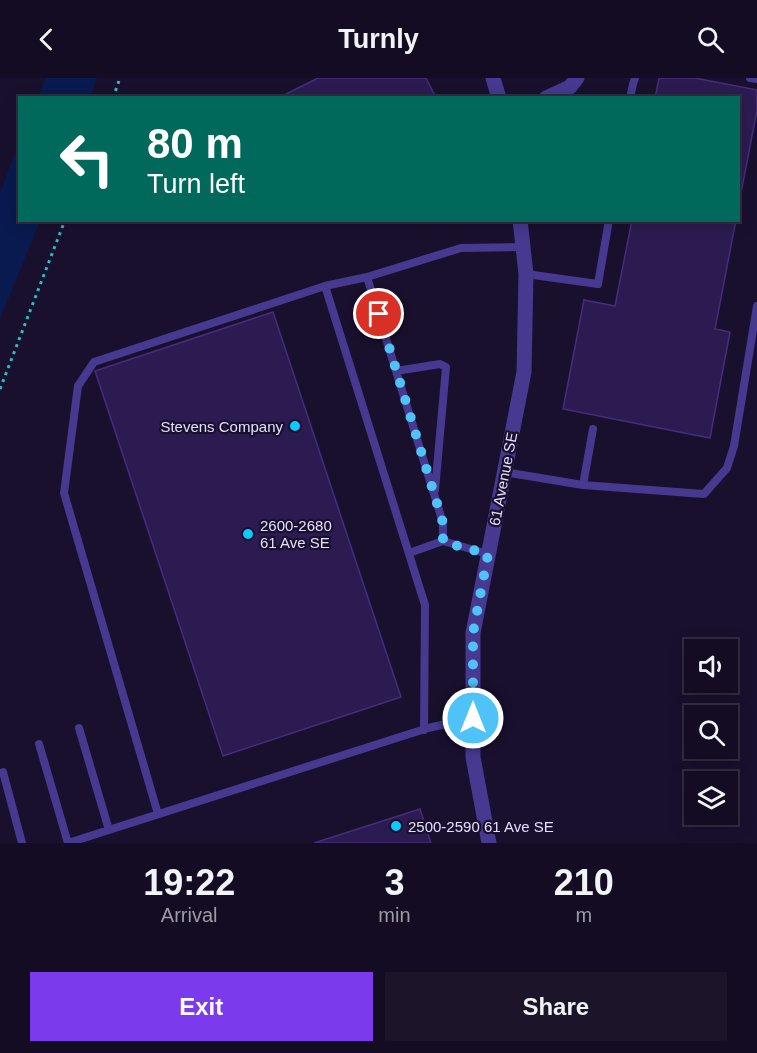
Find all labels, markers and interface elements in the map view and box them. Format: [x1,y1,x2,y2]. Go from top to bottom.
icon: back [30,23,63,56]
icon: search [694,23,727,56]
text: Turnly [338,24,419,54]
icon: left [48,120,126,198]
text: 80 m [147,120,243,167]
text: Turn left [147,169,245,199]
pin [353,288,404,339]
icon: arrive [362,297,395,330]
place label: Stevens Company [160,418,283,435]
marker: Stevens Company [288,419,302,433]
street label: 61 Avenue SE [486,431,520,527]
place label: 2600-2680 61 Ave SE [260,517,332,551]
marker: 2600-2680 61 Ave SE [241,527,255,541]
map controls [684,639,738,825]
button: sound [684,639,738,693]
position arrow [441,686,505,750]
button: search [684,705,738,759]
button: layers [684,771,738,825]
place label: 2500-2590 61 Ave SE [408,818,554,835]
marker: 2500-2590 61 Ave SE [389,819,403,833]
text: 19:22 [143,862,235,903]
text: 3 [384,862,404,903]
text: 210 [554,862,614,903]
text: Arrival [161,904,218,926]
text: min [378,904,411,926]
text: m [575,904,592,926]
button: Exit [30,972,373,1041]
button: Share [385,972,727,1041]

